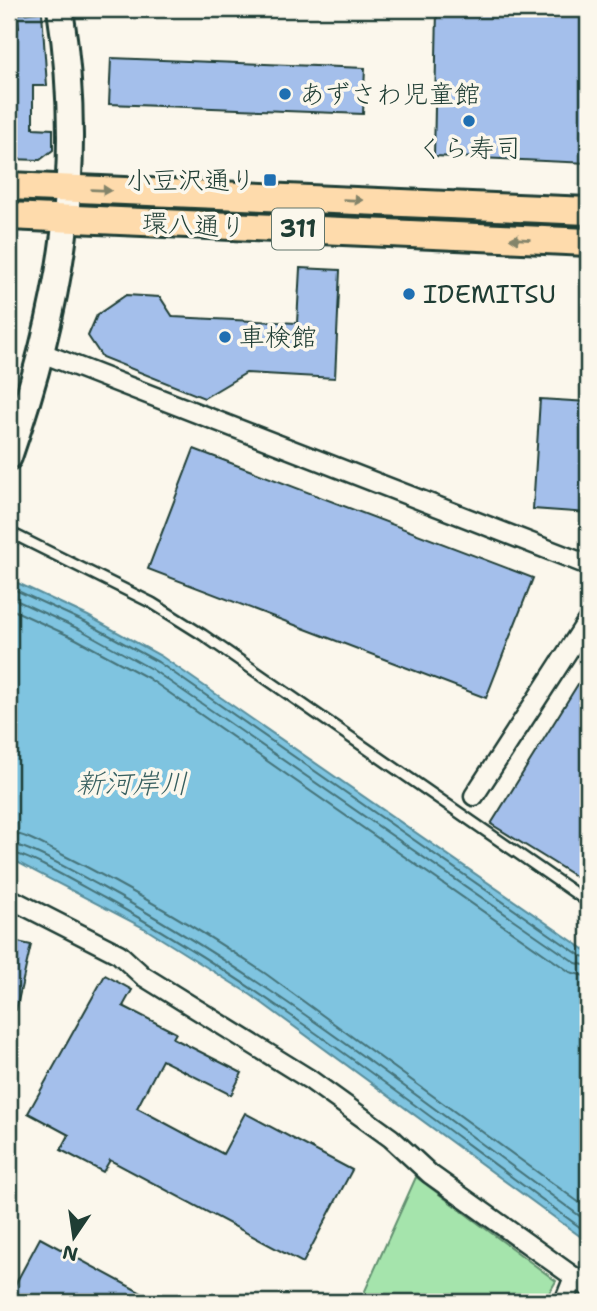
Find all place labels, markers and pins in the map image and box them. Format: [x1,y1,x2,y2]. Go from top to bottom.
place label: あずさわ児童館 [299,76,480,111]
marker: あずさわ児童館 [277,86,293,102]
marker: くら寿司 [461,113,477,129]
place label: くら寿司 [417,130,521,165]
place label: 小豆沢通り [126,162,256,197]
marker: 小豆沢通り [262,172,278,188]
place label: IDEMITSU [423,276,556,311]
marker: IDEMITSU [401,286,417,302]
place label: 車検館 [239,319,317,354]
marker: 車検館 [217,329,233,345]

